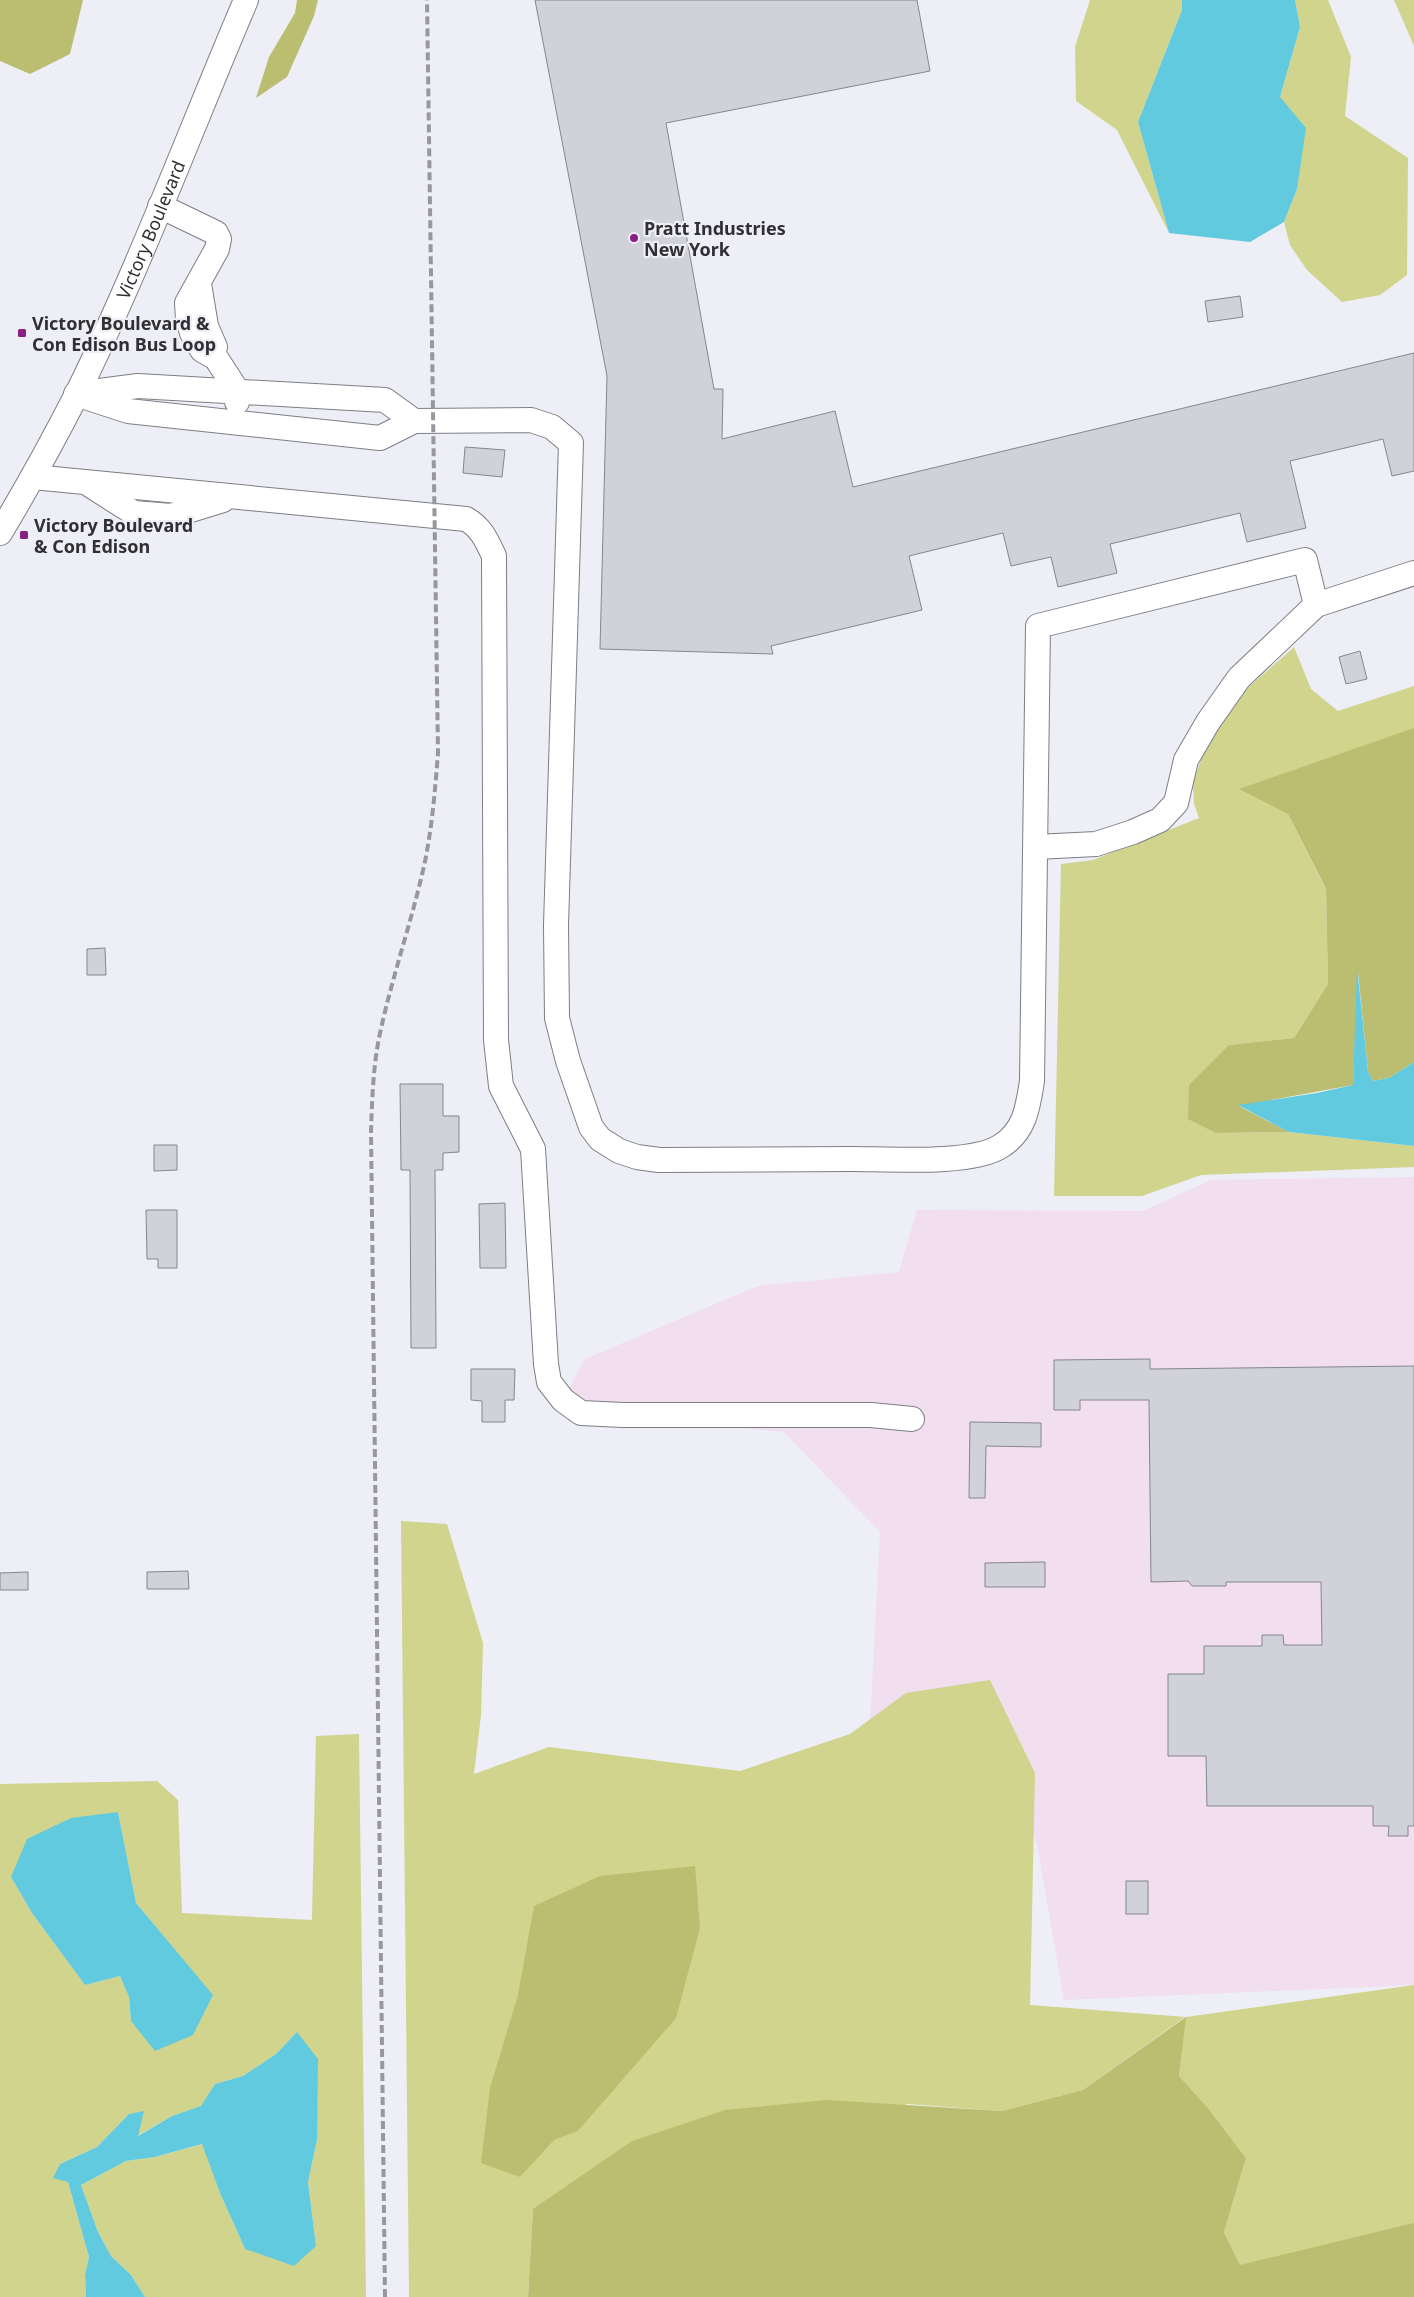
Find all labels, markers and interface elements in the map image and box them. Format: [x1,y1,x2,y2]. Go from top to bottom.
street label: Victory Boulevard [111,157,190,303]
place label: Pratt Industries New York [644,216,786,261]
marker: Pratt Industries New York [628,232,640,244]
place label: Victory Boulevard & Con Edison Bus Loop [32,311,216,356]
marker: Victory Boulevard & Con Edison Bus Loop [16,327,28,339]
place label: Victory Boulevard & Con Edison [34,513,193,558]
marker: Victory Boulevard & Con Edison [18,529,30,541]

